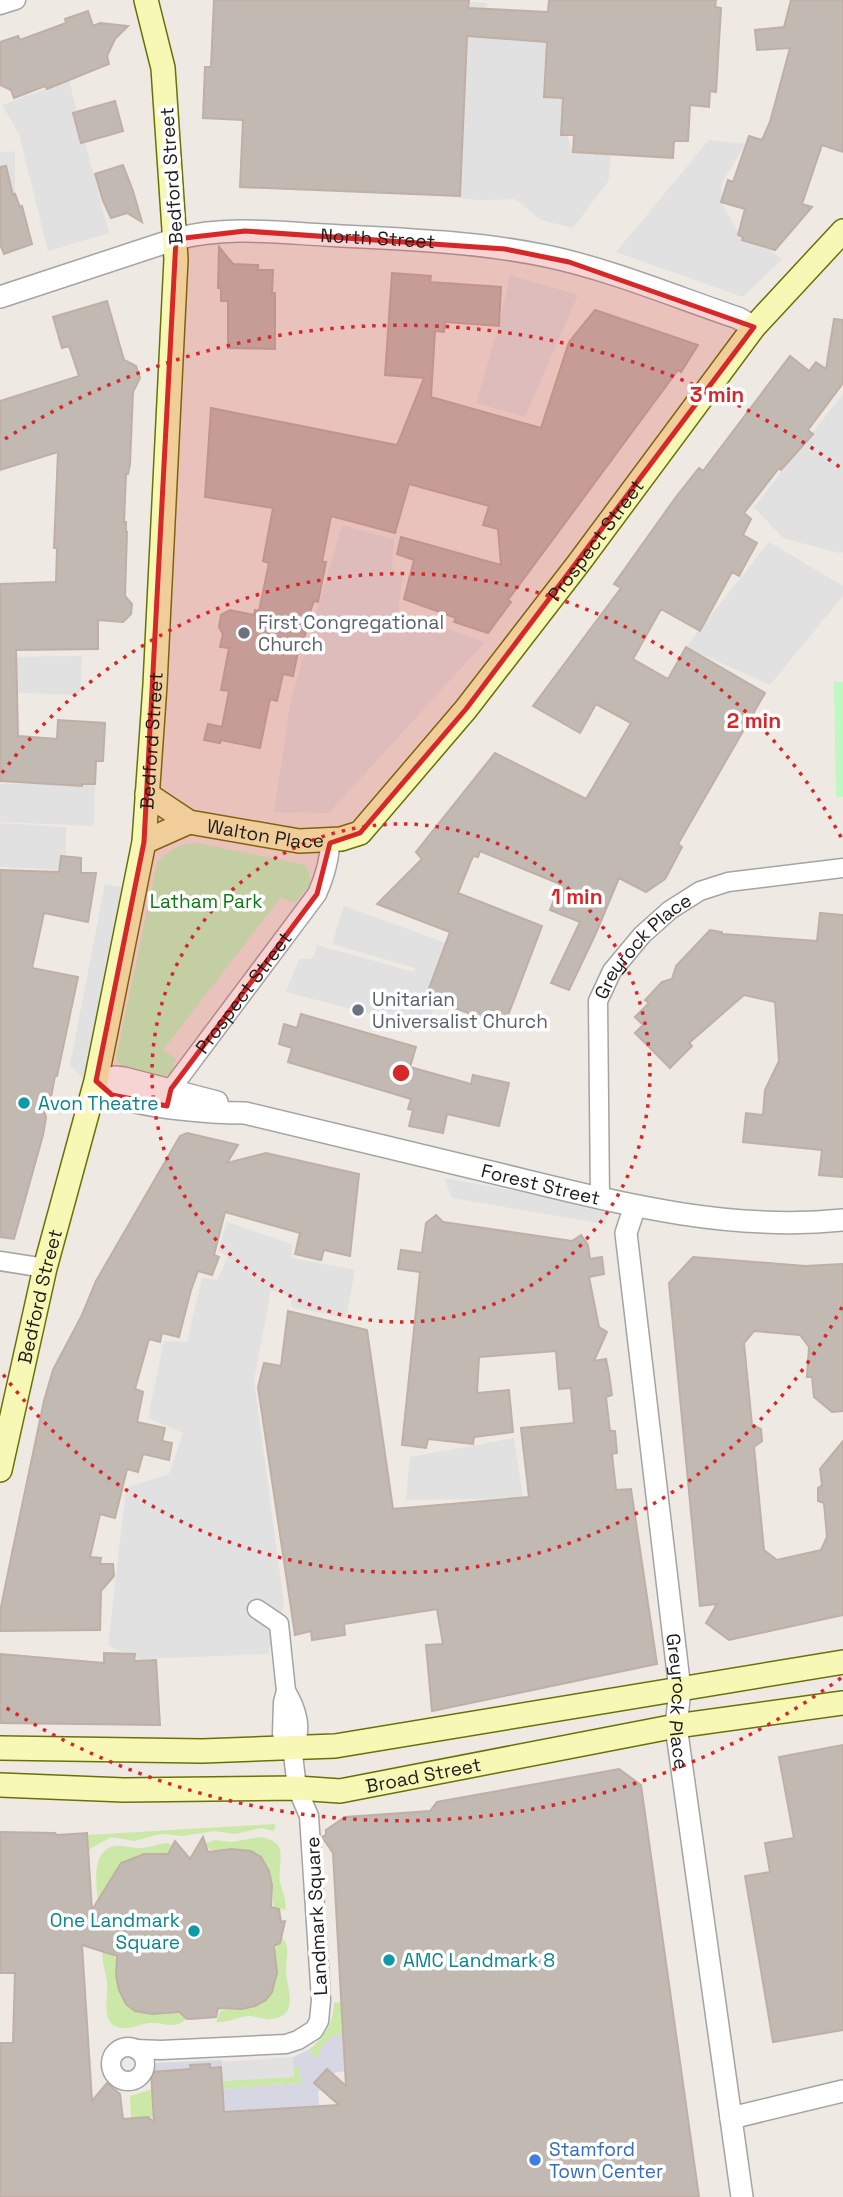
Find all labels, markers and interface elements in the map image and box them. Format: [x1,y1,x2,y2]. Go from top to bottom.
street label: Bedford Street [154,106,189,246]
street label: North Street [320,223,436,254]
text: 3 min [690,381,744,408]
street label: Prospect Street [542,474,650,606]
place label: First Congregational Church [258,610,444,657]
marker: First Congregational Church [236,625,252,641]
street label: Bedford Street [134,671,169,810]
text: 2 min [727,707,781,734]
street label: Walton Place [205,813,325,854]
text: 1 min [551,883,603,910]
street label: Greyrock Place [589,888,696,1003]
park label: Latham Park [150,889,262,914]
street label: Prospect Street [190,927,298,1059]
place label: Unitarian Universalist Church [372,987,548,1034]
marker: Unitarian Universalist Church [350,1002,366,1018]
centre of rings [389,1061,413,1085]
place label: Avon Theatre [38,1091,158,1116]
marker: Avon Theatre [16,1095,32,1111]
street label: Forest Street [478,1158,602,1211]
street label: Bedford Street [12,1226,68,1366]
street label: Greyrock Place [660,1632,694,1771]
street label: Broad Street [363,1752,483,1799]
street label: Landmark Square [300,1836,333,1996]
place label: One Landmark Square [50,1908,180,1955]
marker: One Landmark Square [186,1923,202,1939]
place label: AMC Landmark 8 [403,1948,555,1973]
marker: AMC Landmark 8 [381,1952,397,1968]
place label: Stamford Town Center [549,2137,663,2184]
marker: Stamford Town Center [527,2152,543,2168]

